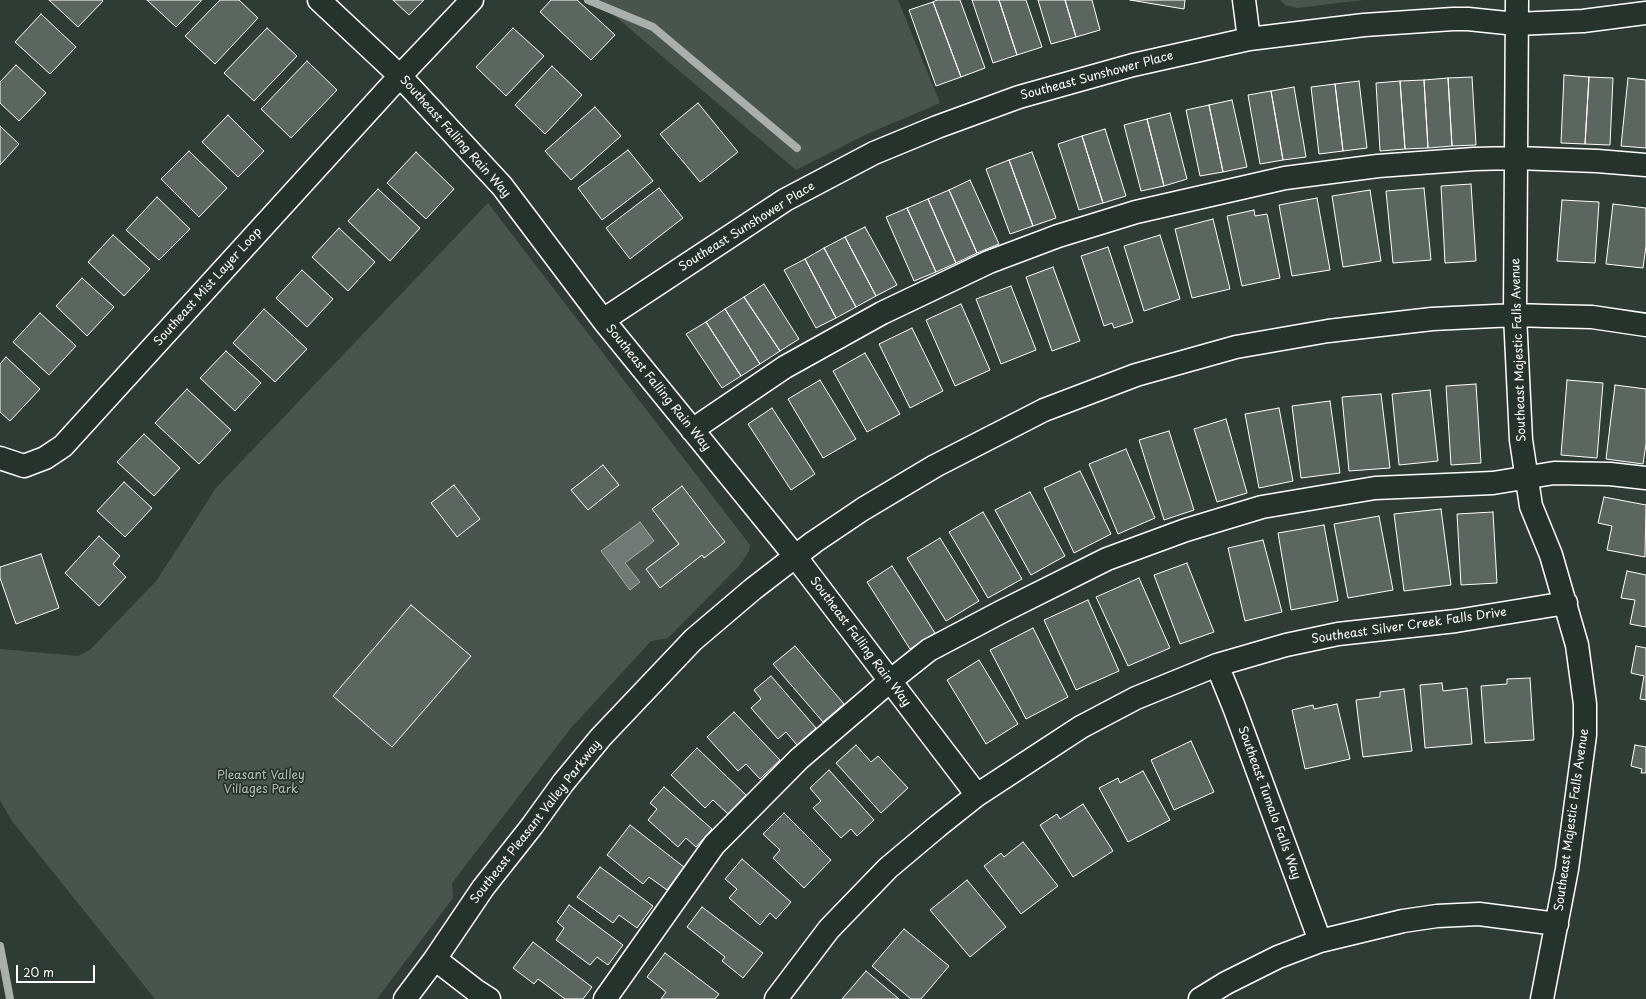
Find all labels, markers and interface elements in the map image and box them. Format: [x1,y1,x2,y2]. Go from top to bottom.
street label: Southeast Sunshower Place [1019,49,1175,103]
street label: Southeast Falling Rain Way [397,73,513,201]
street label: Southeast Sunshower Place [676,179,818,275]
street label: Southeast Mist Layer Loop [151,225,265,349]
street label: Southeast Majestic Falls Avenue [1509,258,1529,442]
street label: Southeast Falling Rain Way [603,322,713,454]
street label: Southeast Falling Rain Way [807,574,913,710]
street label: Southeast Silver Creek Falls Drive [1310,605,1508,647]
street label: Southeast Tumalo Falls Way [1235,724,1303,882]
street label: Southeast Majestic Falls Avenue [1552,728,1592,912]
street label: Southeast Pleasant Valley Parkway [468,737,604,907]
park label: Pleasant Valley Villages Park [217,769,305,797]
scale bar [18,957,97,983]
text: 20 m [23,963,54,981]

